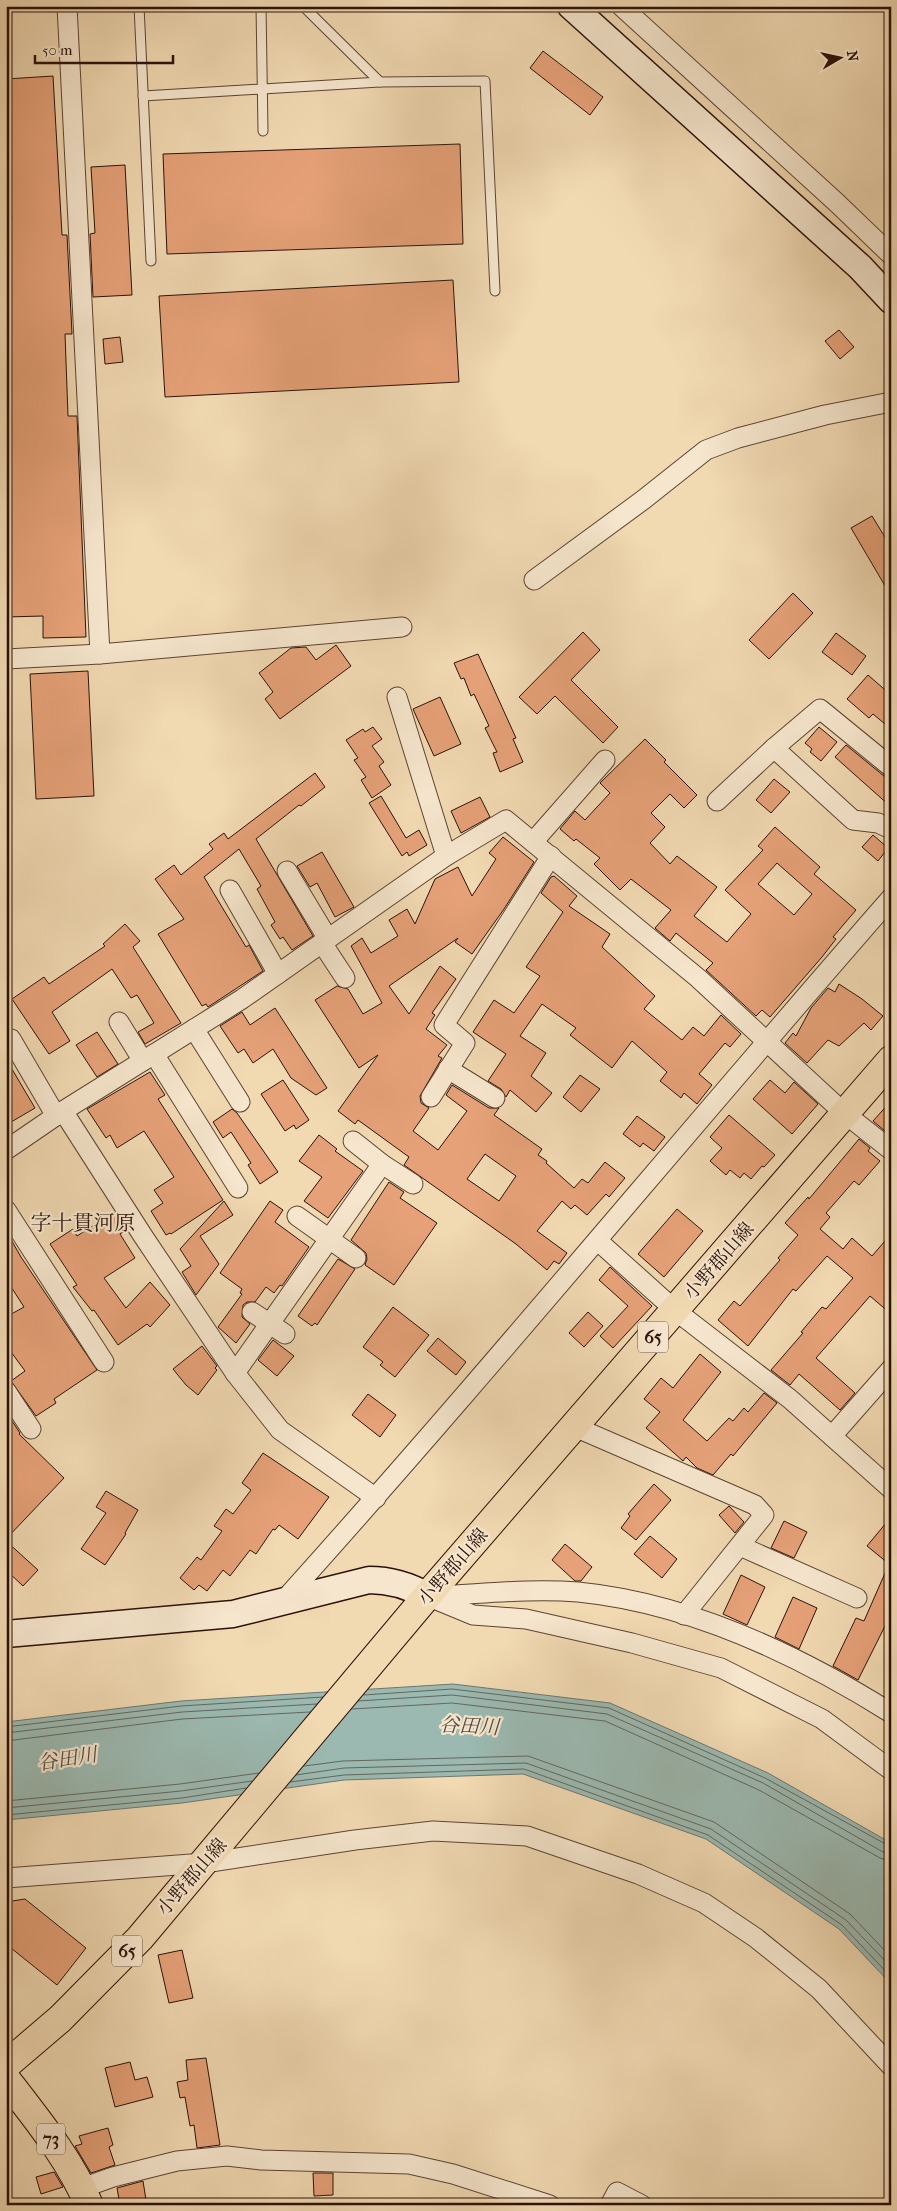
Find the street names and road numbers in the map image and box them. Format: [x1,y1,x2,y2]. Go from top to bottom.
street label: 小野郡山線 [680,1218,758,1304]
road number: 65 [638,1321,668,1352]
street label: 小野郡山線 [414,1524,492,1610]
street label: 小野郡山線 [153,1834,231,1920]
road number: 65 [112,1935,142,1966]
road number: 73 [37,2124,65,2154]

